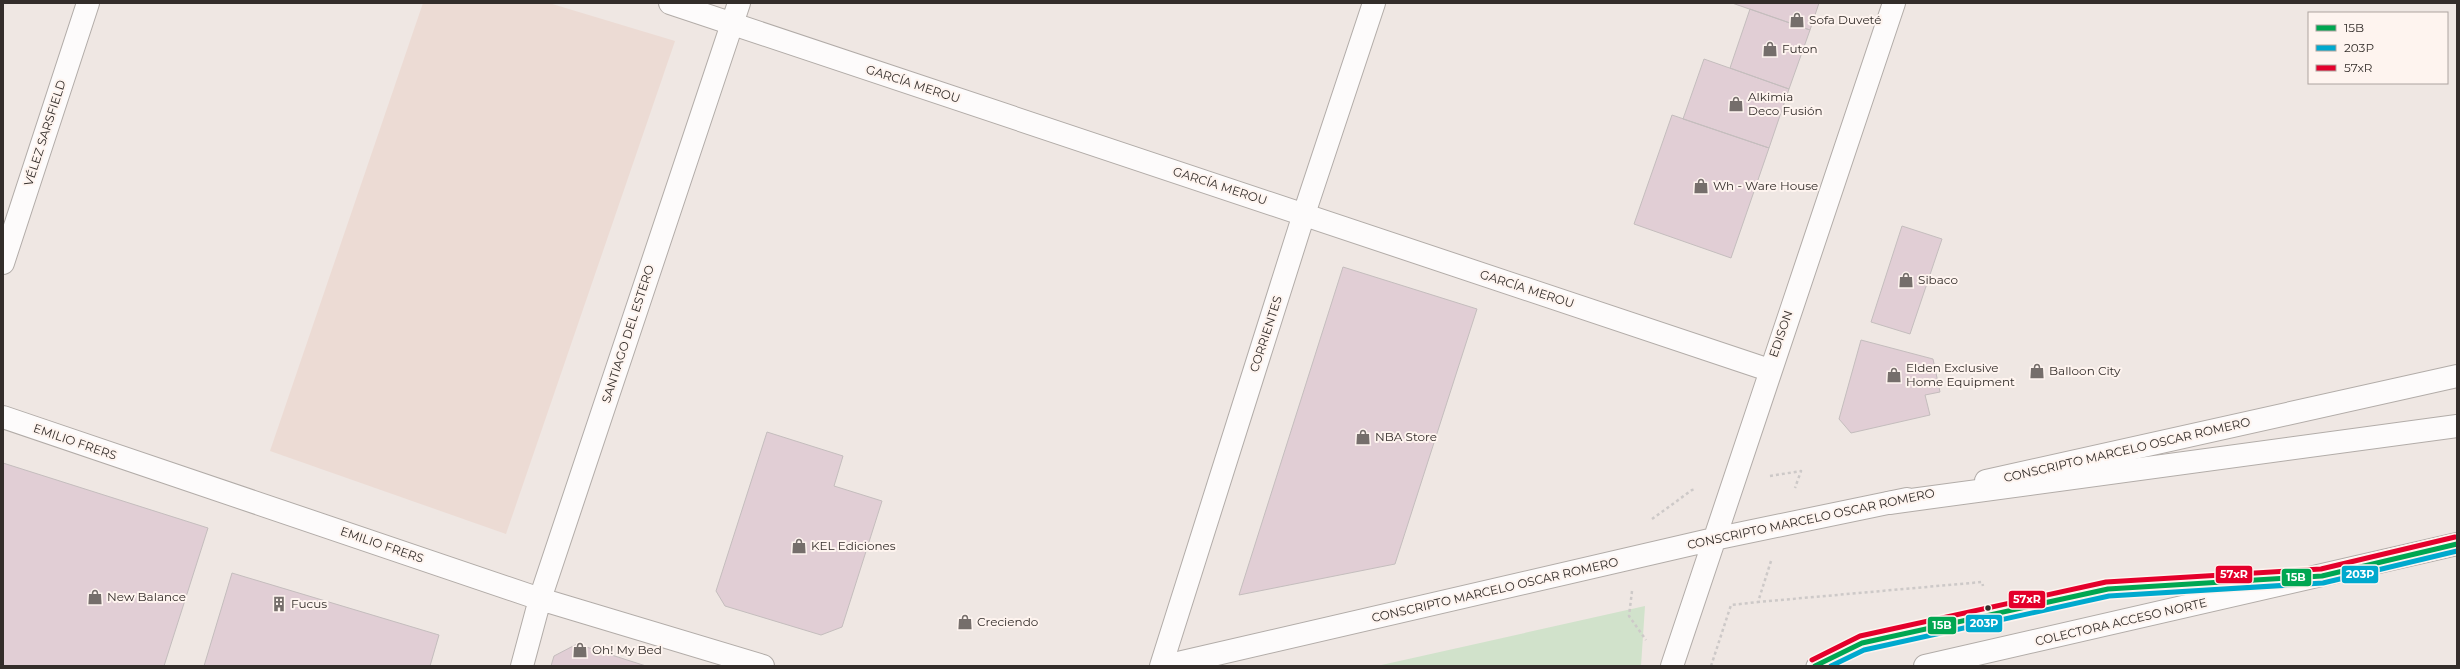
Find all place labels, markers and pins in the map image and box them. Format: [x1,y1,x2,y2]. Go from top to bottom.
shop icon: Sofa Duveté [1788,11,1806,29]
place label: Sofa Duveté [1809,12,1882,27]
shop icon: Futon [1761,40,1779,58]
place label: Futon [1782,41,1818,56]
place label: Alkimia Deco Fusión [1748,89,1823,118]
shop icon: Alkimia Deco Fusión [1727,95,1745,113]
shop icon: Wh - Ware House [1692,177,1710,195]
place label: Wh - Ware House [1713,178,1818,193]
shop icon: Sibaco [1897,271,1915,289]
place label: Sibaco [1918,272,1958,287]
place label: Elden Exclusive Home Equipment [1906,360,2015,389]
shop icon: Balloon City [2028,362,2046,380]
place label: Balloon City [2049,363,2121,378]
shop icon: Elden Exclusive Home Equipment [1885,366,1903,384]
shop icon: NBA Store [1354,428,1372,446]
place label: NBA Store [1375,429,1437,444]
shop icon: KEL Ediciones [790,537,808,555]
place label: KEL Ediciones [811,538,896,553]
shop icon: New Balance [86,588,104,606]
place label: New Balance [107,589,186,604]
building icon: Fucus [270,595,288,613]
place label: Fucus [291,596,327,611]
unlabelled marker [1983,603,1993,613]
shop icon: Creciendo [956,613,974,631]
place label: Creciendo [977,614,1038,629]
shop icon: Oh! My Bed [571,641,589,659]
place label: Oh! My Bed [592,642,662,657]

